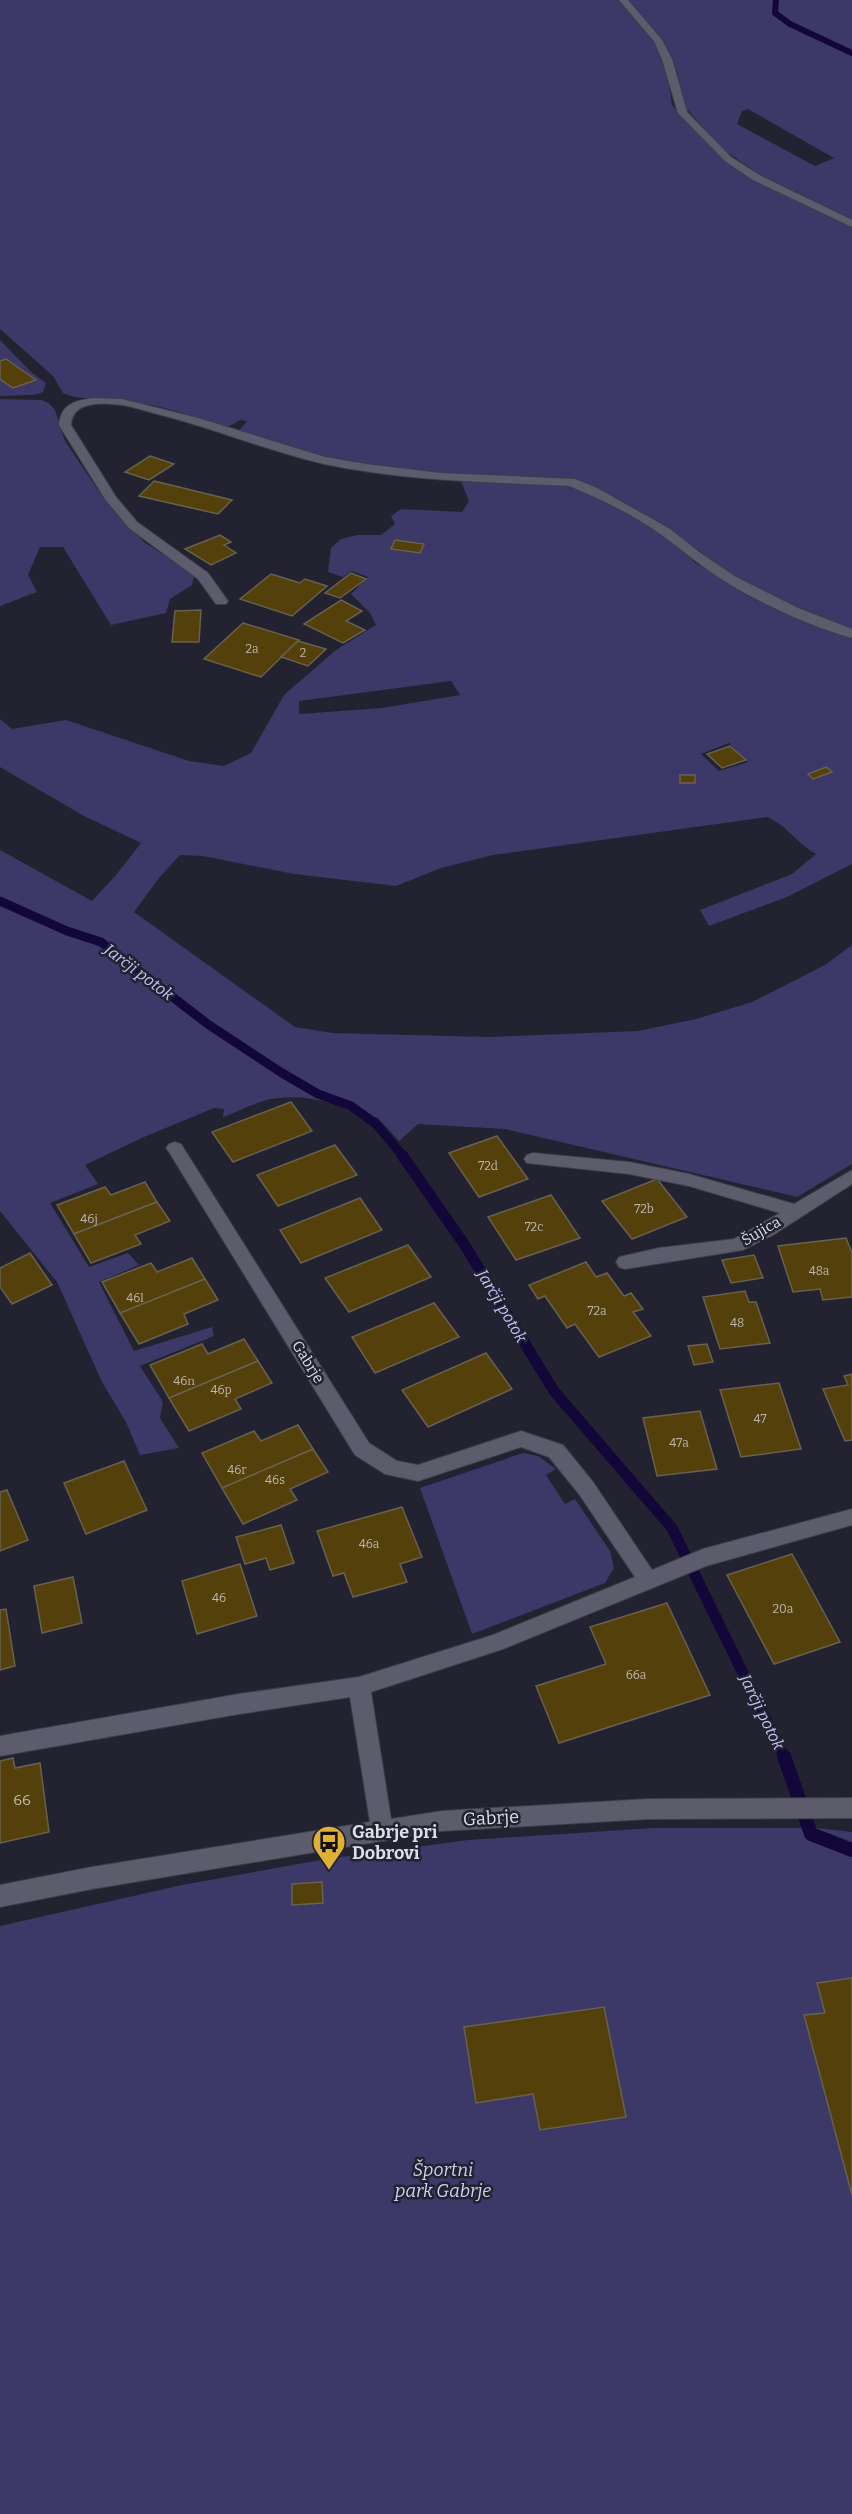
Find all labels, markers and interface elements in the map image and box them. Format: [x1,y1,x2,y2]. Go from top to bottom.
house number: 2a [245,642,259,656]
house number: 2 [300,646,306,660]
water label: Jarčji potok [99,939,178,1004]
house number: 72d [478,1159,498,1173]
house number: 72b [634,1202,654,1216]
house number: 46j [80,1212,98,1226]
street label: Šujica [738,1213,784,1249]
house number: 72c [525,1220,543,1234]
water label: Jarčji potok [472,1264,531,1346]
house number: 48a [809,1264,830,1278]
house number: 46l [126,1291,144,1305]
house number: 72a [587,1304,607,1318]
house number: 48 [730,1316,744,1330]
street label: Gabrje [288,1337,328,1387]
house number: 46n [173,1374,195,1388]
house number: 46p [210,1383,232,1397]
house number: 47 [754,1412,766,1426]
house number: 47a [669,1436,689,1450]
house number: 46r [227,1463,247,1477]
house number: 46s [265,1473,285,1487]
house number: 46a [359,1537,380,1551]
house number: 46 [212,1591,226,1605]
house number: 20a [773,1602,794,1616]
house number: 66a [626,1668,647,1682]
water label: Jarčji potok [735,1669,789,1753]
house number: 66 [13,1791,31,1809]
street label: Gabrje [462,1806,520,1830]
place label: Gabrje pri Dobrovi [352,1821,438,1864]
bus stop icon: Gabrje pri Dobrovi [311,1824,347,1871]
park label: Športni park Gabrje [394,2159,491,2202]

